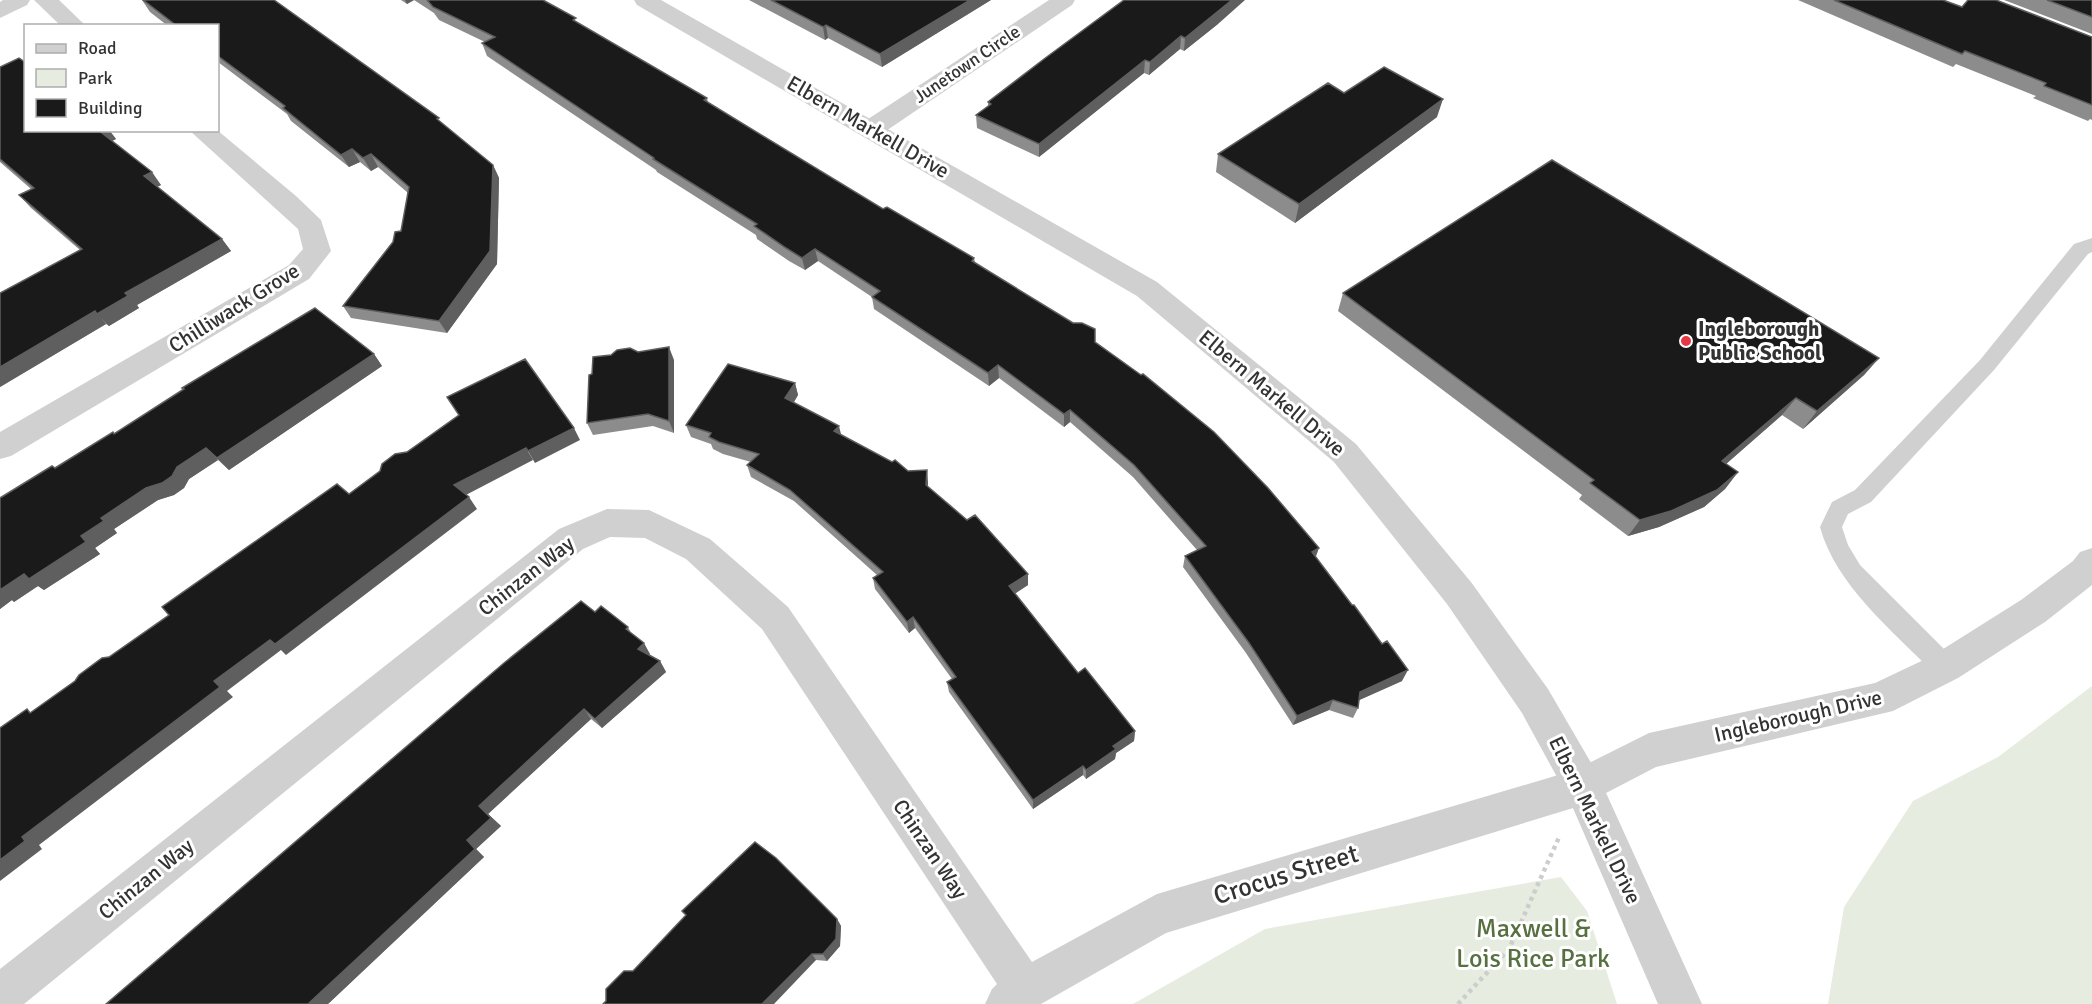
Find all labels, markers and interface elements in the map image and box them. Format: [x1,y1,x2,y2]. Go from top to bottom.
street label: Junetown Circle [910,20,1024,108]
legend [24,24,219,132]
text: Road [78,37,117,59]
text: Park [78,67,113,89]
street label: Elbern Markell Drive [782,70,954,184]
text: Building [78,97,142,119]
street label: Chilliwack Grove [164,257,304,359]
place label: Ingleborough Public School [1698,316,1822,366]
street label: Elbern Markell Drive [1194,324,1350,462]
marker: Ingleborough Public School [1679,334,1693,348]
street label: Chinzan Way [473,530,579,622]
street label: Ingleborough Drive [1712,684,1884,748]
street label: Elbern Markell Drive [1543,732,1647,908]
street label: Chinzan Way [887,794,973,904]
street label: Chinzan Way [93,833,199,925]
street label: Crocus Street [1210,838,1362,912]
park label: Maxwell & Lois Rice Park [1456,913,1610,975]

